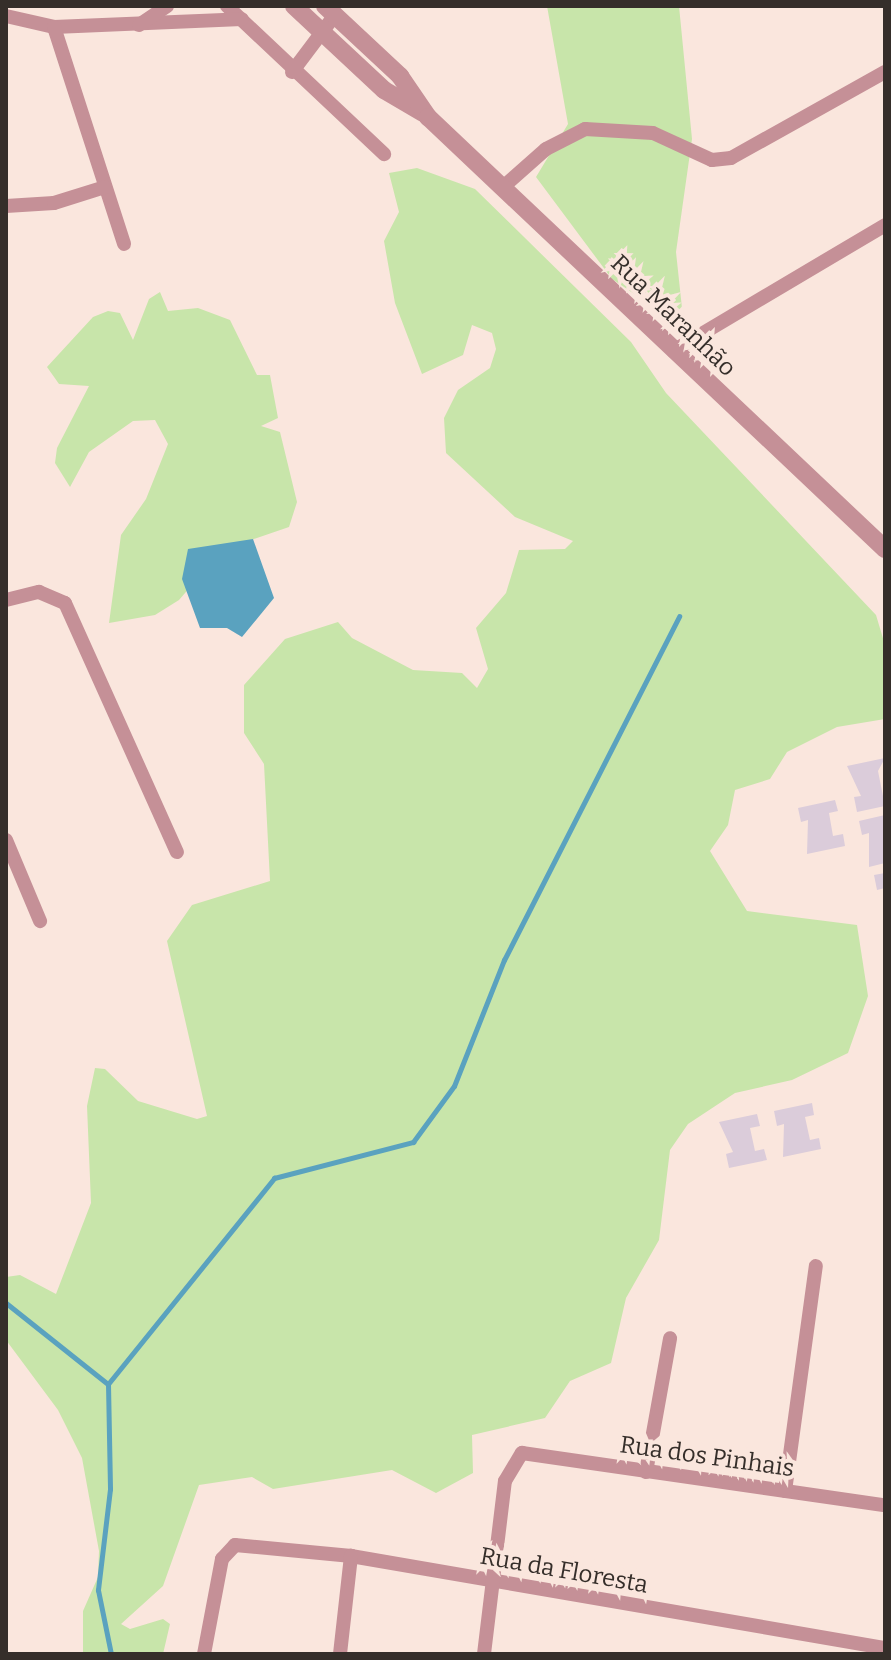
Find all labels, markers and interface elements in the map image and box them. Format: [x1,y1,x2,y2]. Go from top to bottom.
street label: Rua Maranhão [605,249,741,383]
street label: Rua dos Pinhais [618,1431,796,1483]
street label: Rua da Floresta [478,1542,650,1600]

